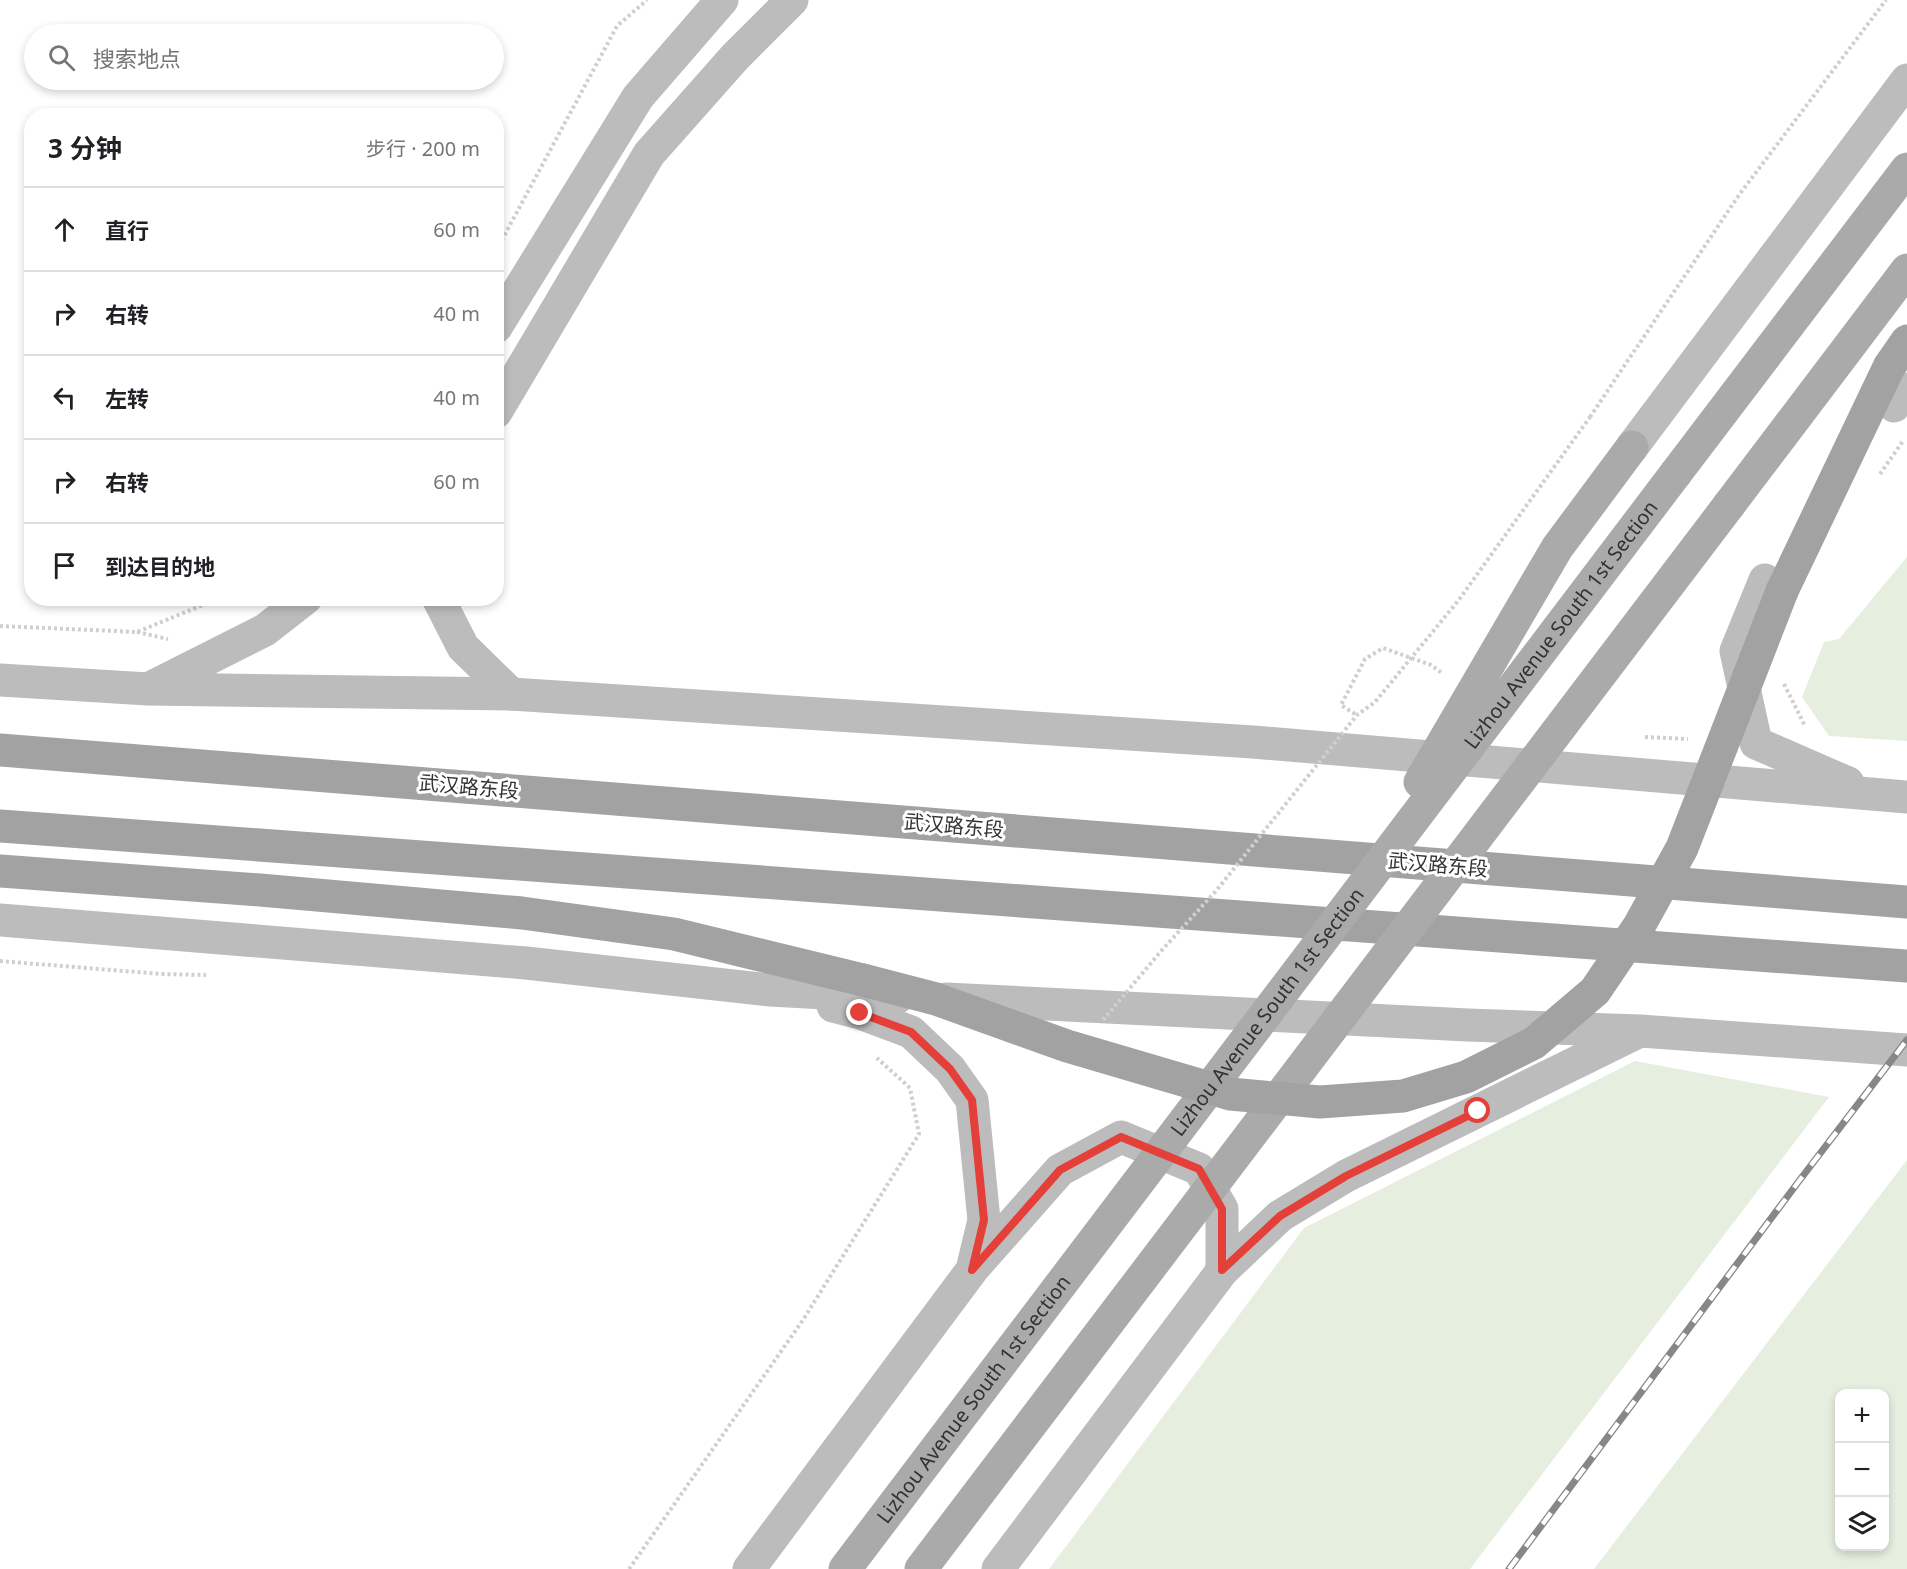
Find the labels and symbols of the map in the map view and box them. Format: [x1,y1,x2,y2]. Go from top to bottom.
street label: Lizhou Avenue South 1st Section [1458,495,1663,754]
street label: 武汉路东段 [418,769,520,804]
street label: 武汉路东段 [903,808,1005,843]
street label: 武汉路东段 [1387,847,1489,882]
street label: Lizhou Avenue South 1st Section [1164,882,1370,1141]
route end [846,999,872,1025]
route start [1464,1097,1490,1123]
street label: Lizhou Avenue South 1st Section [870,1269,1076,1529]

